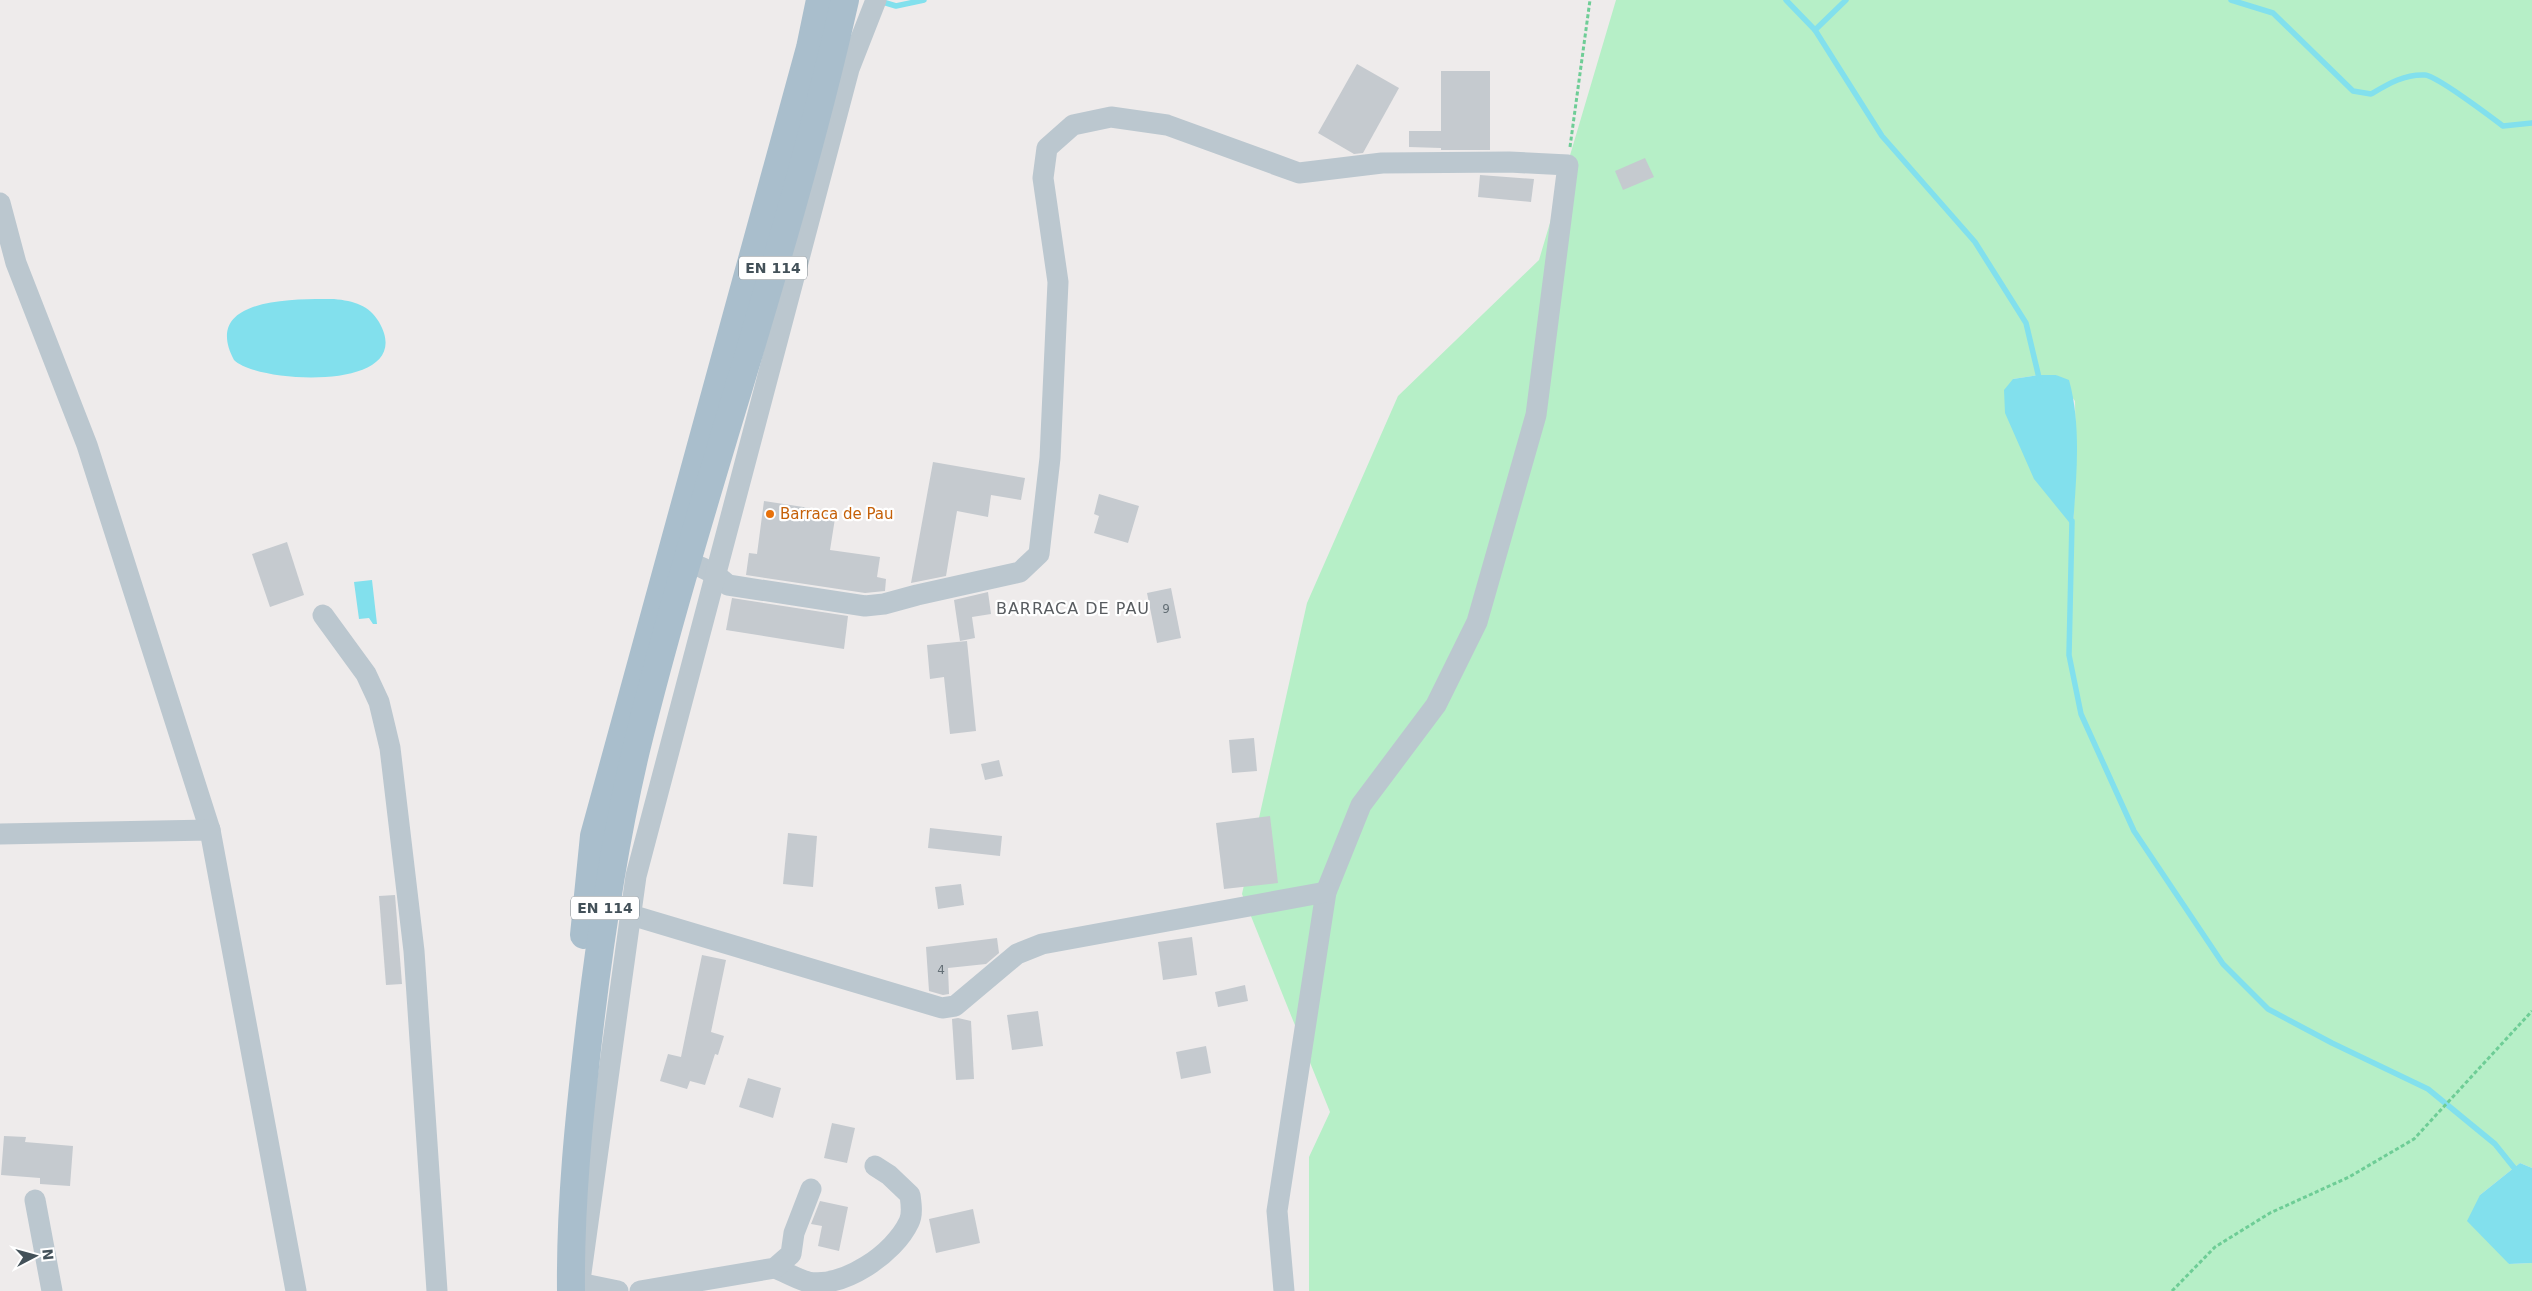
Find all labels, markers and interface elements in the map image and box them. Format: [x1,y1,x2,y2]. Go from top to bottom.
road number: EN 114 [739,256,807,280]
place label: Barraca de Pau [780,505,894,523]
marker: Barraca de Pau [764,508,776,520]
district label: BARRACA DE PAU [996,599,1150,618]
house number: 9 [1162,602,1170,616]
road number: EN 114 [571,896,639,920]
house number: 4 [937,963,945,977]
north arrow [10,1231,60,1281]
text: N [39,1248,56,1261]

